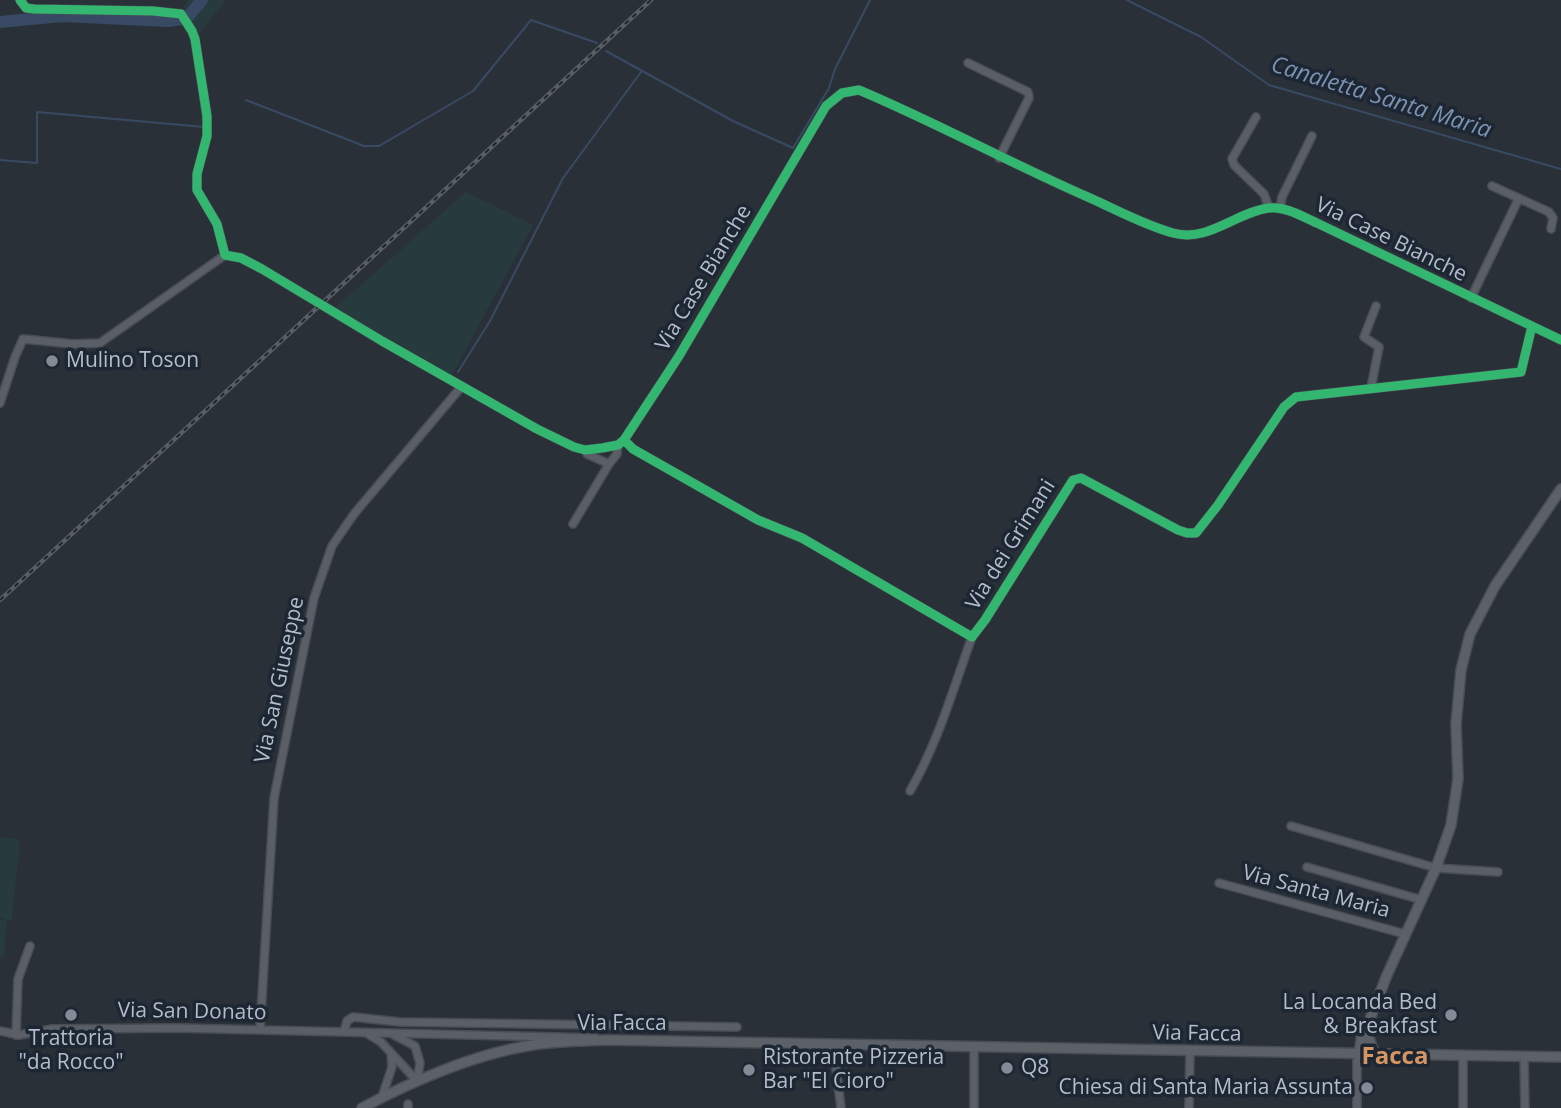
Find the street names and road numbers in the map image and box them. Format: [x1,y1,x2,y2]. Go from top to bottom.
street label: Via Case Bianche [1311,192,1471,288]
street label: Via Case Bianche [651,201,757,355]
street label: Via dei Grimani [961,475,1061,615]
street label: Via San Giuseppe [250,595,310,765]
street label: Via Santa Maria [1239,860,1393,924]
street label: Via San Donato [117,998,267,1026]
street label: Via Facca [577,1011,667,1037]
street label: Via Facca [1152,1021,1242,1047]

